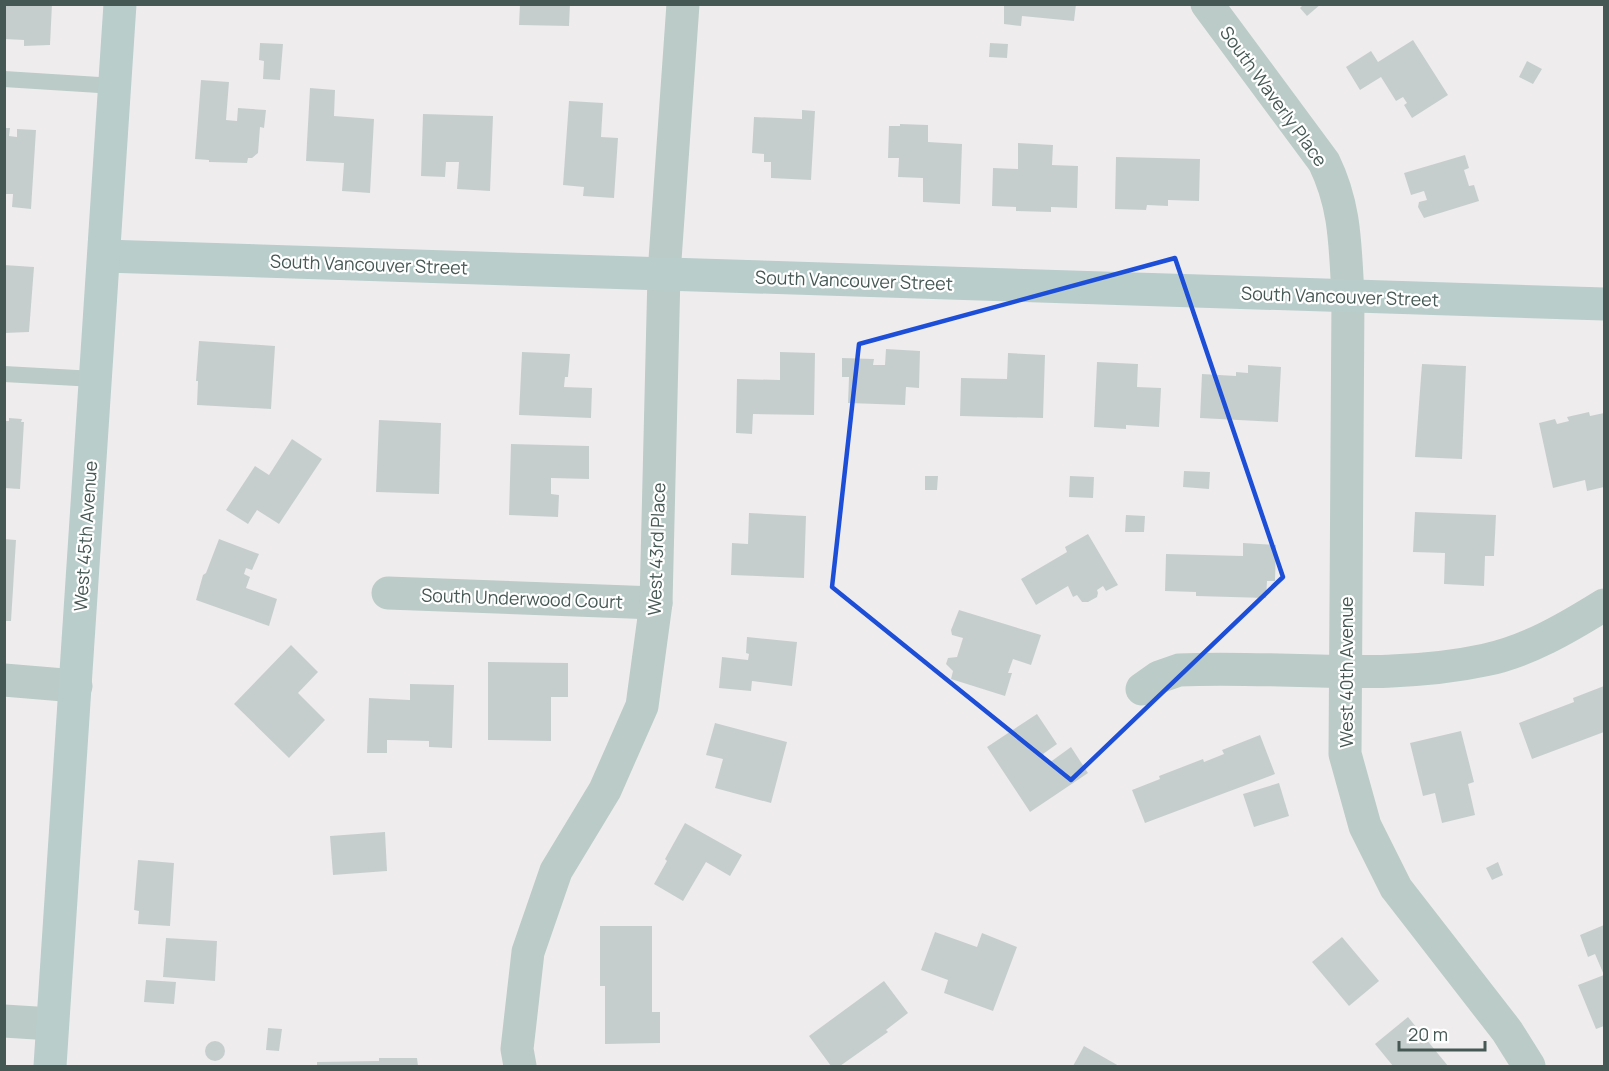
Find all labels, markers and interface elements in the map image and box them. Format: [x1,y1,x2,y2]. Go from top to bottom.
street label: South Waverly Place [1215,21,1333,171]
street label: South Vancouver Street [270,249,468,279]
street label: South Vancouver Street [755,265,953,295]
street label: South Vancouver Street [1241,281,1439,311]
street label: West 45th Avenue [68,460,102,612]
street label: West 43rd Place [642,482,670,616]
street label: South Underwood Court [421,582,623,614]
street label: West 40th Avenue [1334,596,1358,748]
scale bar [1399,1014,1484,1052]
text: 20 m [1408,1022,1448,1046]

